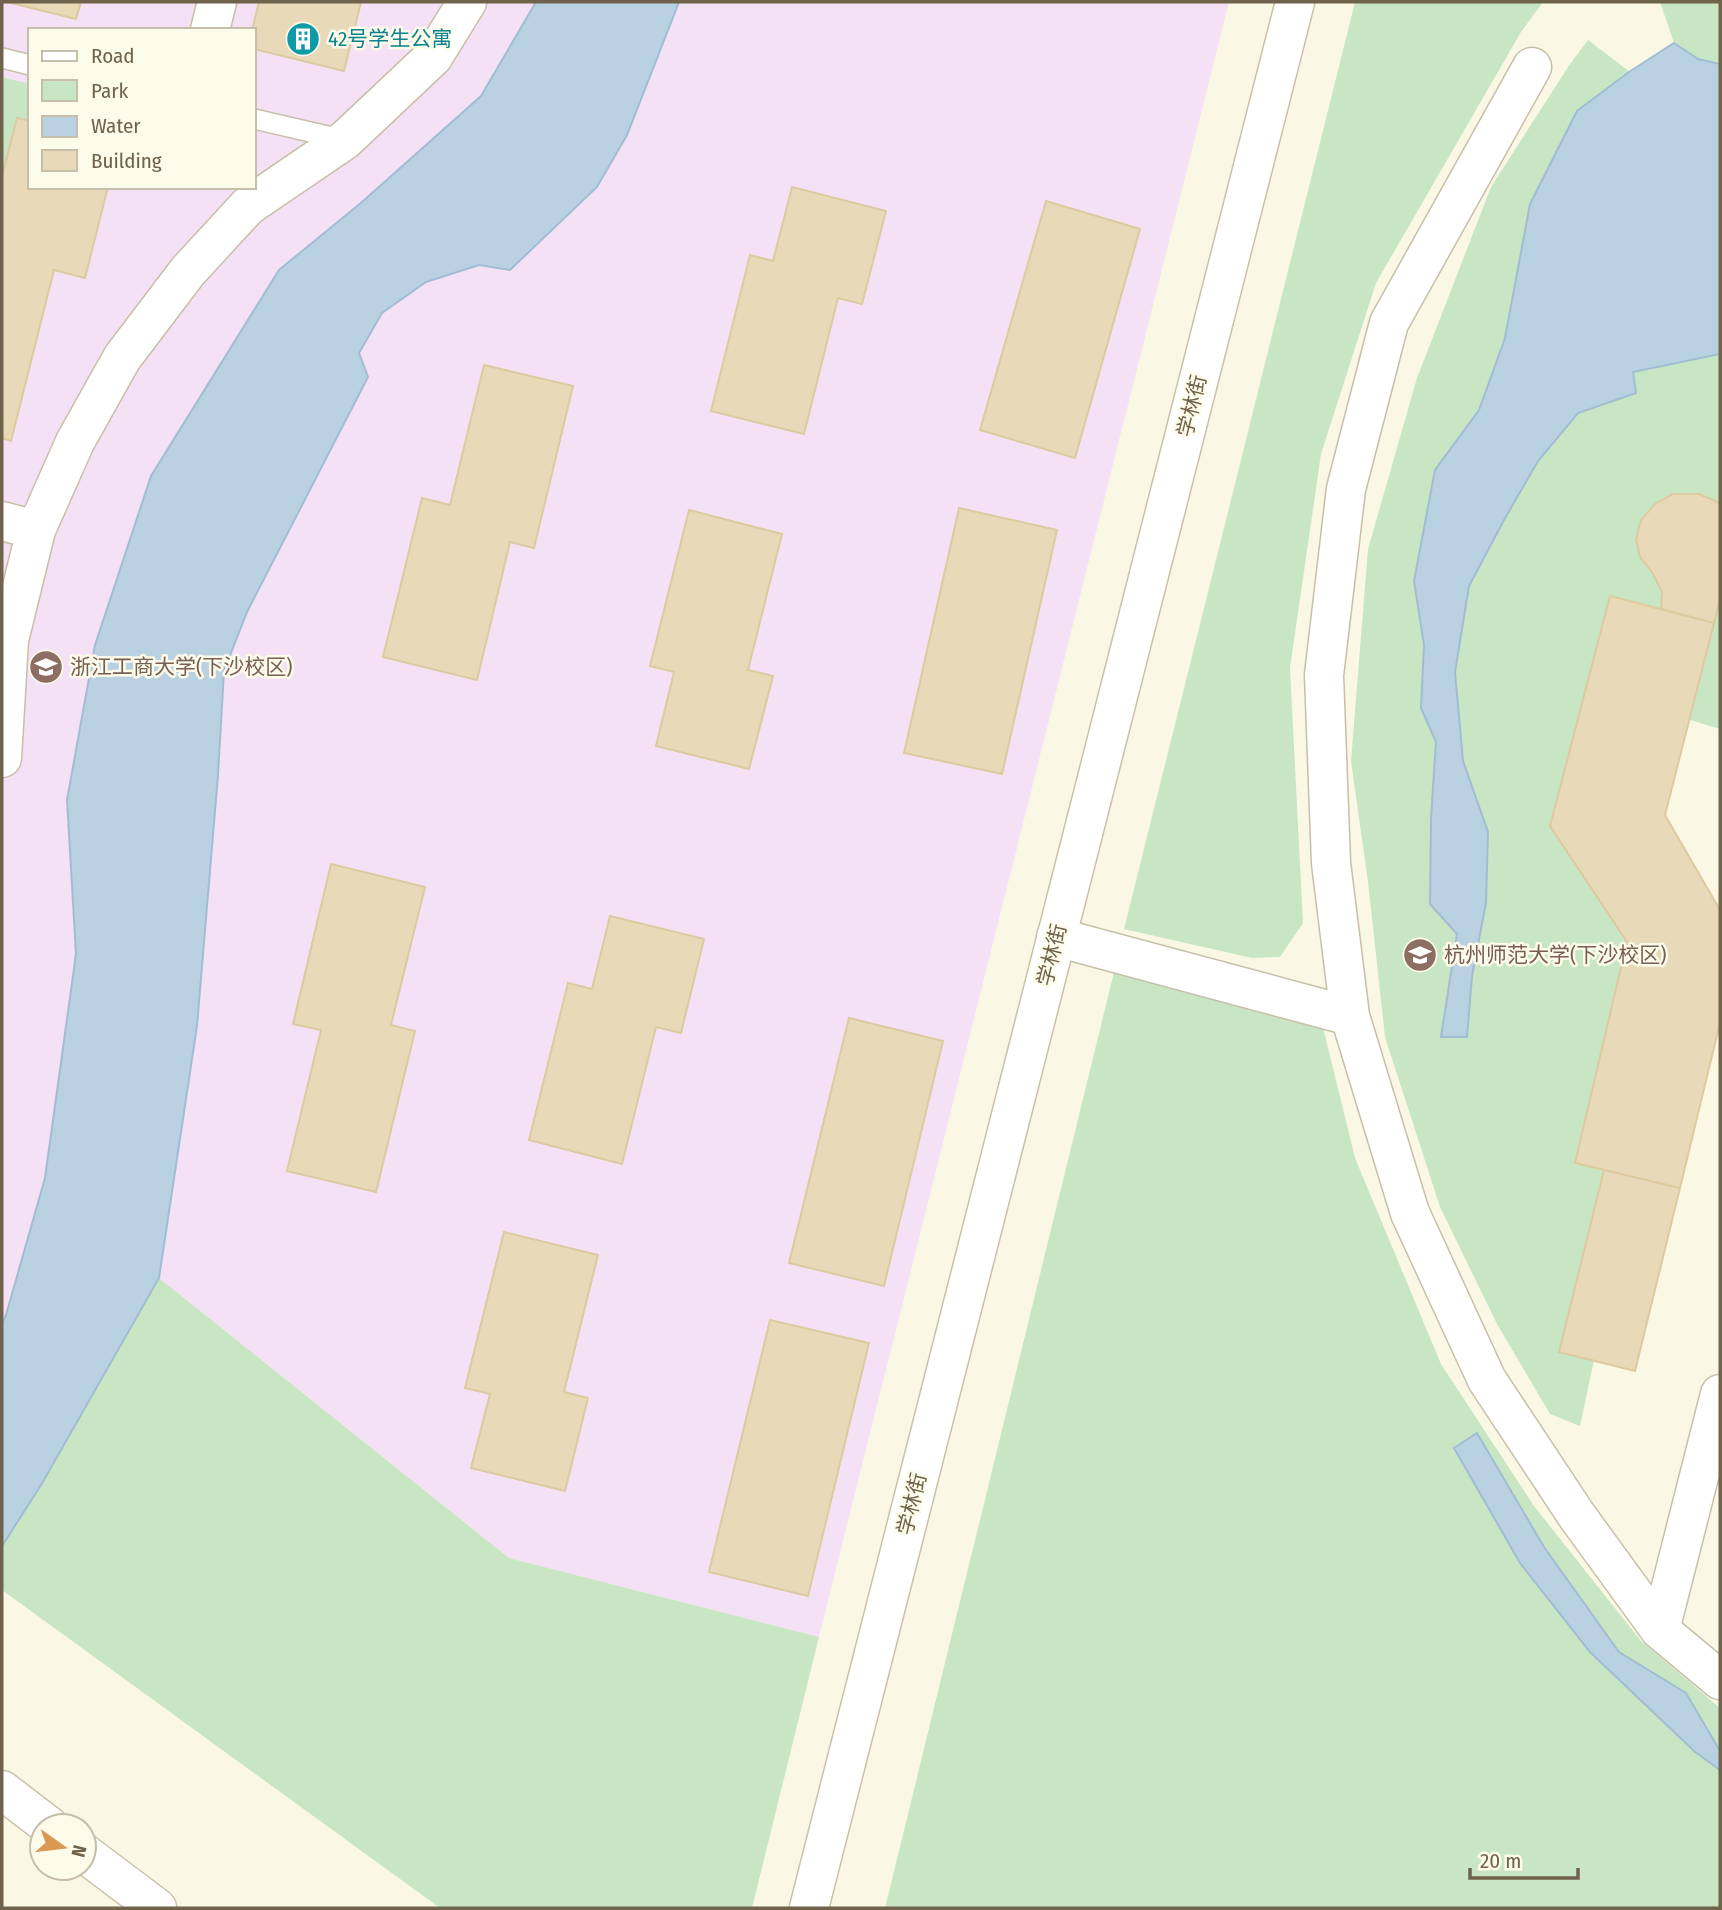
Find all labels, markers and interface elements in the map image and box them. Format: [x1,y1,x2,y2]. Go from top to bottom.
building icon: 42号学生公寓 [284,20,322,58]
place label: 42号学生公寓 [328,26,452,52]
legend [28,28,256,189]
text: Road [91,43,135,69]
text: Park [91,78,129,104]
text: Water [91,113,141,139]
text: Building [91,148,162,174]
street label: 学林街 [1172,372,1212,440]
school or university icon: 浙江工商大学(下沙校区) [27,648,65,686]
place label: 浙江工商大学(下沙校区) [70,654,292,680]
street label: 学林街 [1032,921,1072,989]
school or university icon: 杭州师范大学(下沙校区) [1401,936,1439,974]
place label: 杭州师范大学(下沙校区) [1444,942,1666,968]
street label: 学林街 [892,1470,932,1538]
north arrow [28,1812,98,1882]
scale bar [1470,1836,1578,1880]
text: N [66,1843,92,1859]
text: 20 m [1480,1848,1521,1874]

